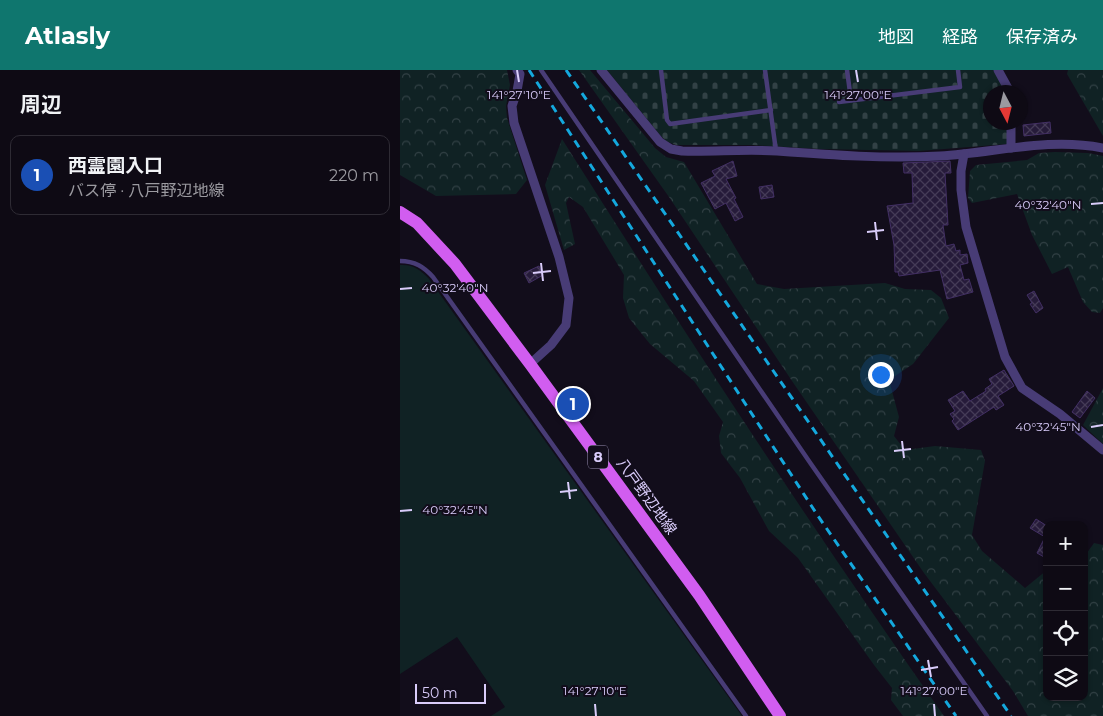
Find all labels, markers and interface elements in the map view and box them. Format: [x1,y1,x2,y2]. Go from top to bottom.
text: Atlasly [25,21,110,50]
text: 地図 [878,26,914,48]
text: 経路 [942,26,978,48]
text: 保存済み [1006,26,1078,48]
north arrow [983,85,1028,130]
text: 141°27'10"E [487,87,551,102]
text: 141°27'00"E [825,87,891,102]
text: 周辺 [20,92,62,117]
text: 西霊園入口 [68,154,163,177]
text: 1 [34,166,40,185]
text: 220 m [329,166,379,185]
text: バス停 · 八戸野辺地線 [68,181,224,200]
text: 40°32'40"N [1015,197,1081,212]
text: 40°32'40"N [422,280,488,295]
your location [868,362,894,388]
pin: 1 [557,385,589,423]
text: 40°32'45"N [1015,419,1081,434]
road number: 8 [588,446,608,468]
street label: 八戸野辺地線 [613,454,681,538]
text: 40°32'45"N [422,502,488,517]
map controls [1043,521,1088,701]
button: + [1043,521,1088,566]
button: − [1043,566,1088,611]
button: locate [1043,611,1088,656]
button: layers [1043,656,1088,701]
scale bar [415,681,486,704]
text: 141°27'10"E [563,683,627,698]
text: 141°27'00"E [901,683,967,698]
text: 50 m [422,684,458,702]

